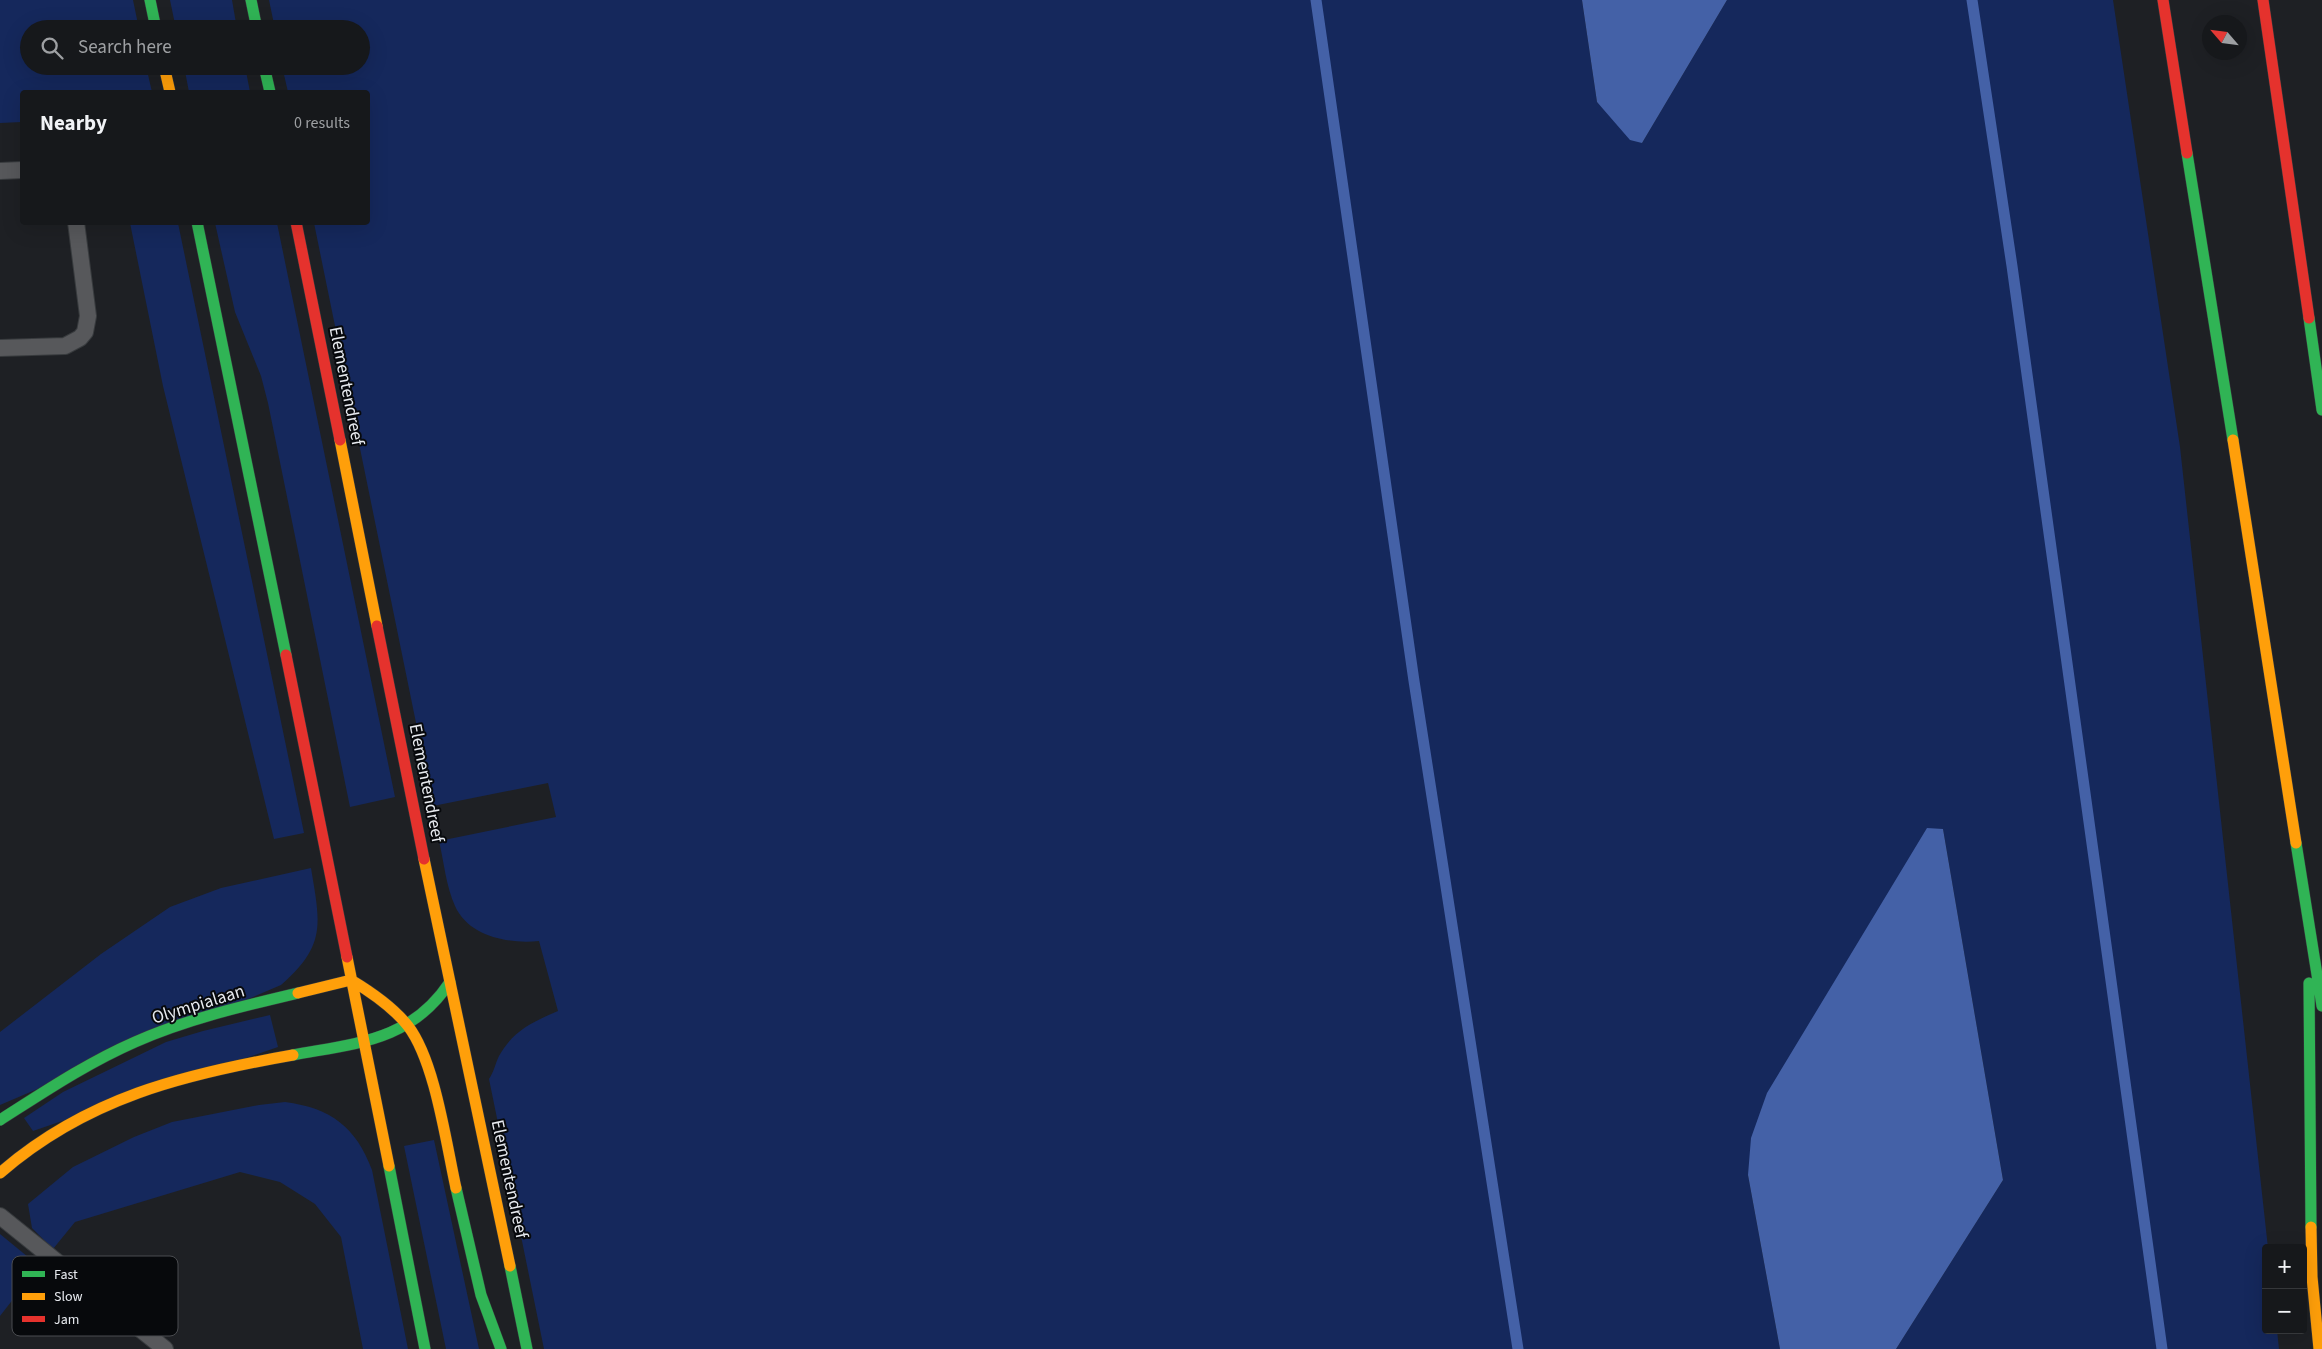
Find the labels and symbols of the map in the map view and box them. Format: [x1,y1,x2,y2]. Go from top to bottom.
north arrow [2202,15,2247,60]
street label: Elementendreef [323,325,370,448]
street label: Elementendreef [403,722,450,845]
street label: Olympialaan [149,978,248,1030]
street label: Elementendreef [485,1118,534,1241]
legend [12,1256,178,1336]
text: Fast [54,1265,78,1285]
text: Slow [54,1287,83,1307]
text: Jam [54,1310,79,1330]

